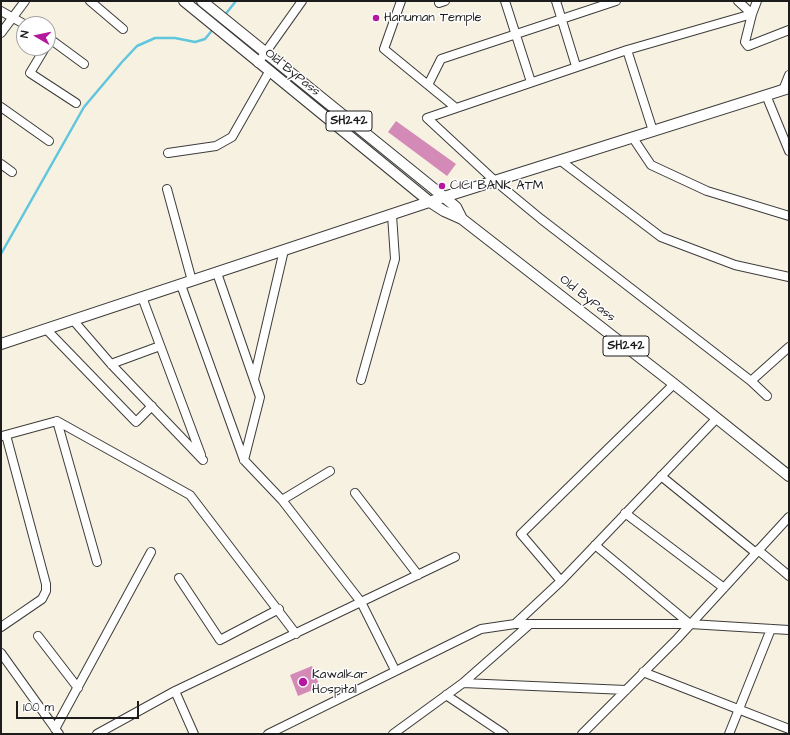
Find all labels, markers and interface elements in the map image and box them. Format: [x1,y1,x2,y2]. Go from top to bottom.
place label: Hanuman Temple [384,10,482,26]
marker: Hanuman Temple [371,13,381,23]
north arrow [16,16,56,56]
text: N [17,30,33,39]
street label: Old ByPass [261,46,323,100]
road number: SH242 [326,111,372,131]
place label: CICI BANK ATM [450,178,544,194]
marker: CICI BANK ATM [437,181,447,191]
street label: Old ByPass [556,272,618,326]
road number: SH242 [603,336,649,356]
place label: Kawalkar Hospital [312,667,367,698]
marker: Kawalkar Hospital [297,676,309,688]
scale bar [18,693,141,719]
text: 100 m [23,699,54,716]

